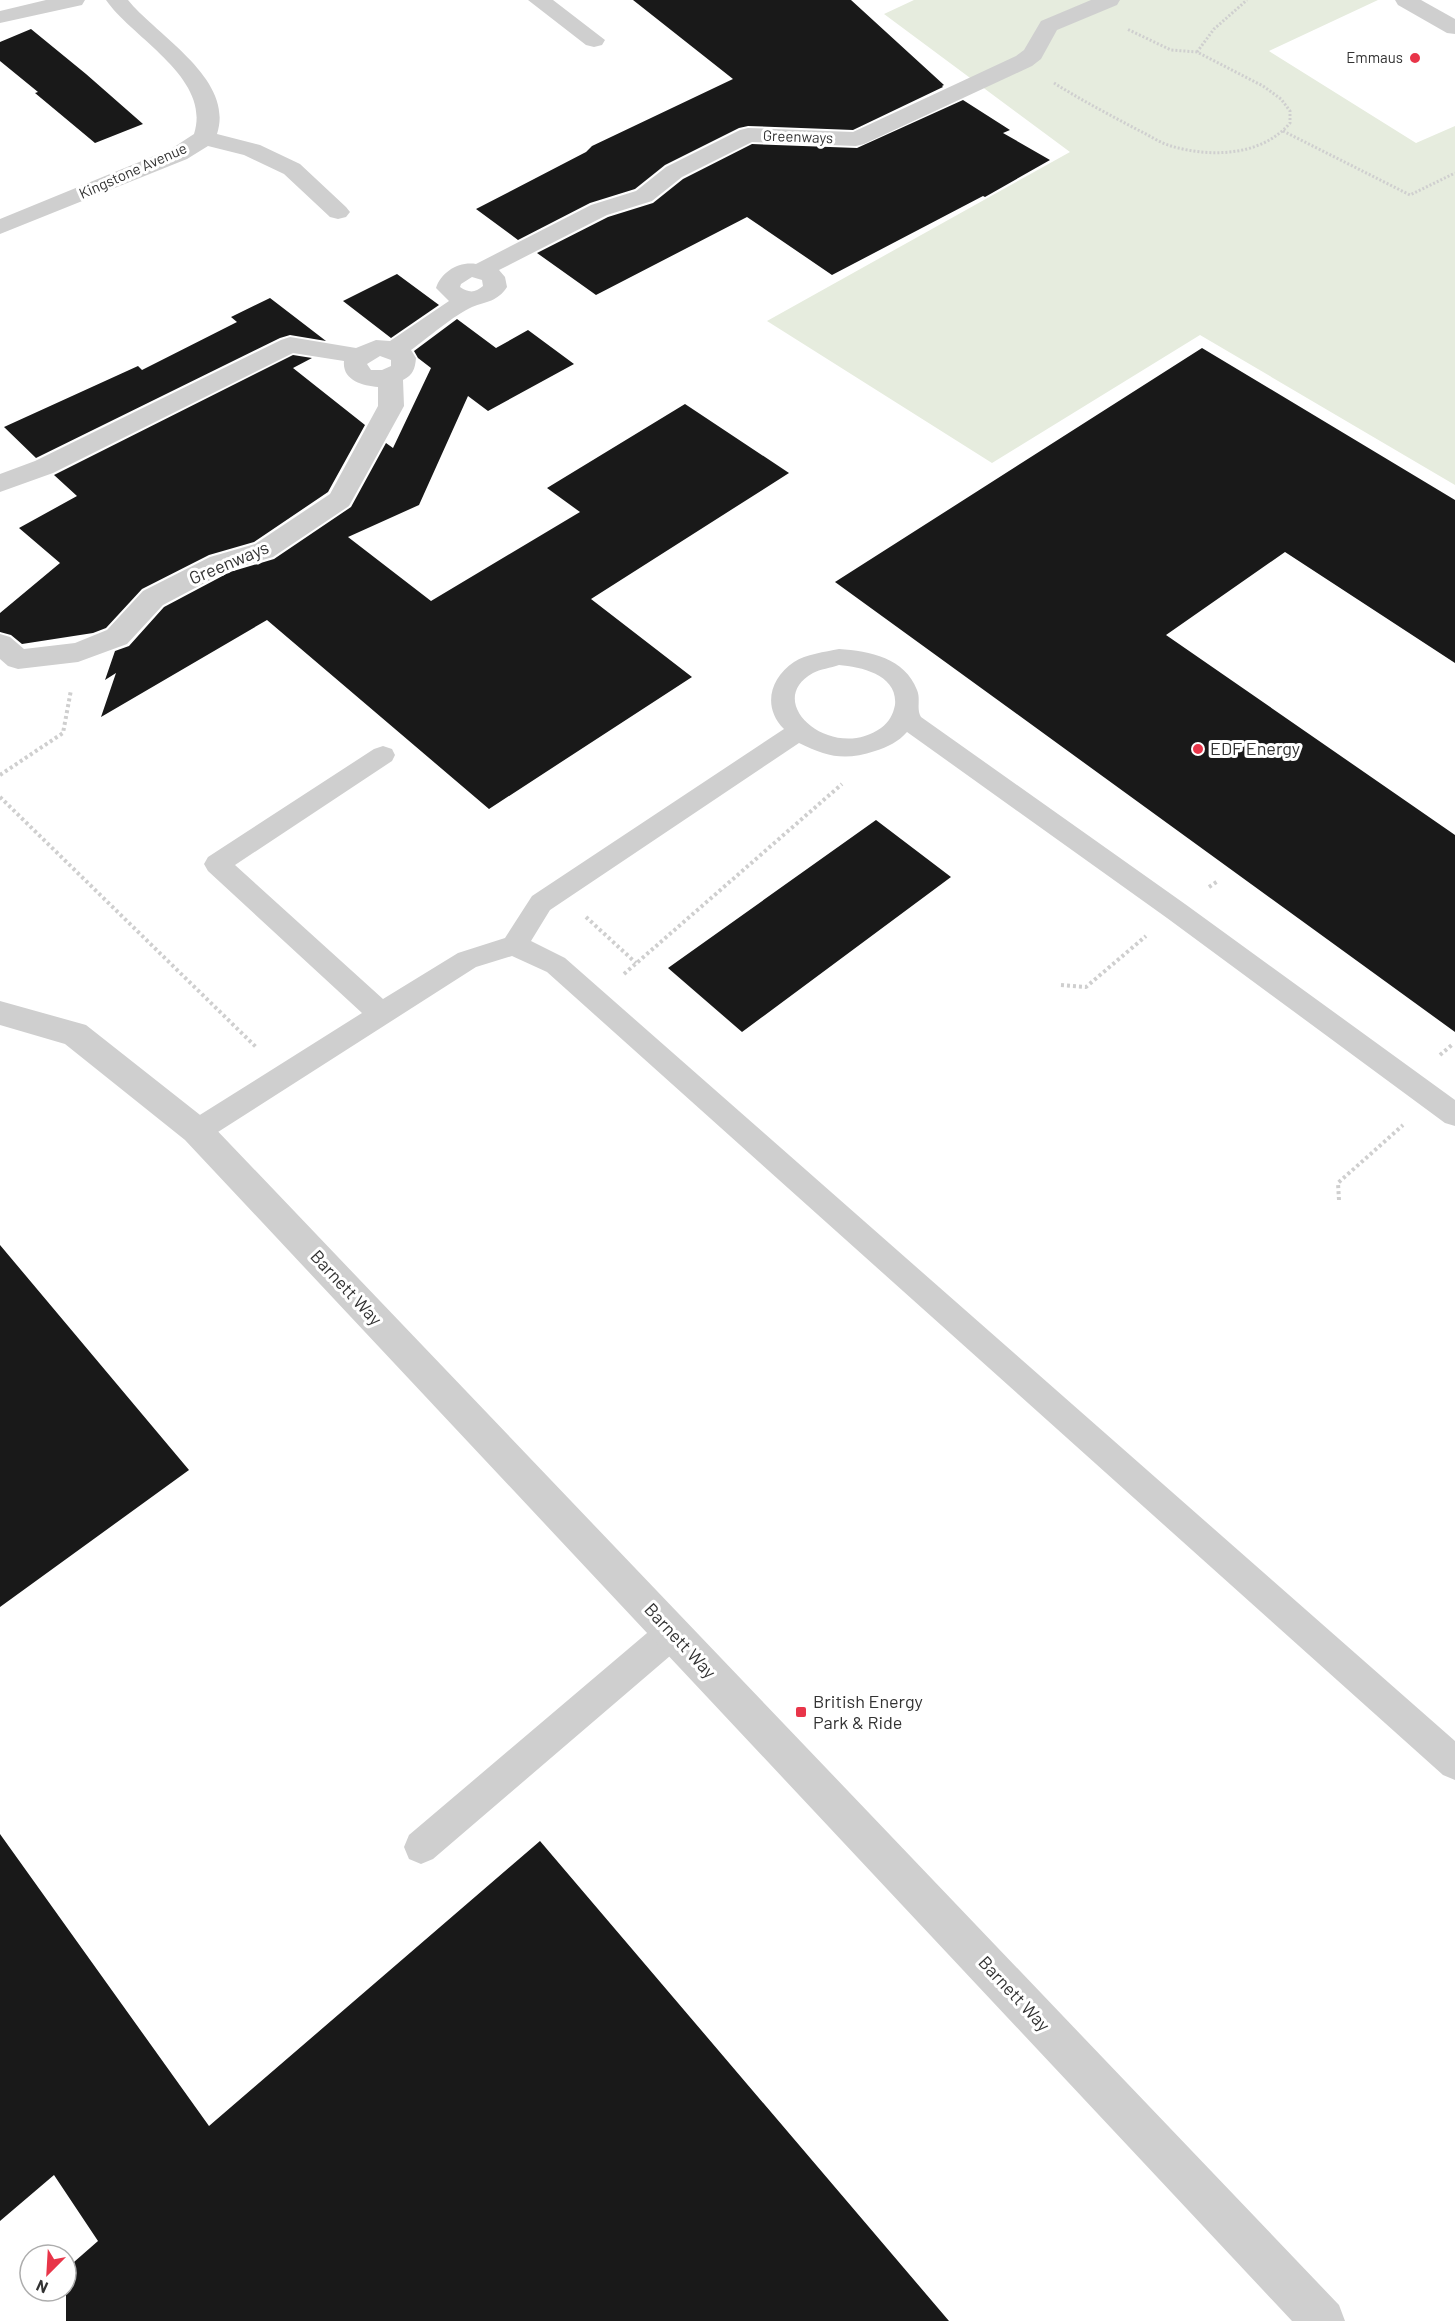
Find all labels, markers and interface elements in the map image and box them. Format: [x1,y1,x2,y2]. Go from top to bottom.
place label: Emmaus [1346,48,1403,66]
marker: Emmaus [1408,51,1422,65]
street label: Greenways [763,126,834,146]
street label: Kingstone Avenue [76,138,189,202]
street label: Greenways [185,535,272,589]
place label: EDF Energy [1210,737,1300,759]
marker: EDF Energy [1191,742,1205,756]
street label: Barnett Way [306,1245,387,1330]
street label: Barnett Way [640,1598,721,1683]
place label: British Energy Park & Ride [813,1690,923,1733]
marker: British Energy Park & Ride [794,1705,808,1719]
street label: Barnett Way [974,1951,1055,2036]
north arrow [18,2243,78,2303]
text: N [33,2276,50,2298]

